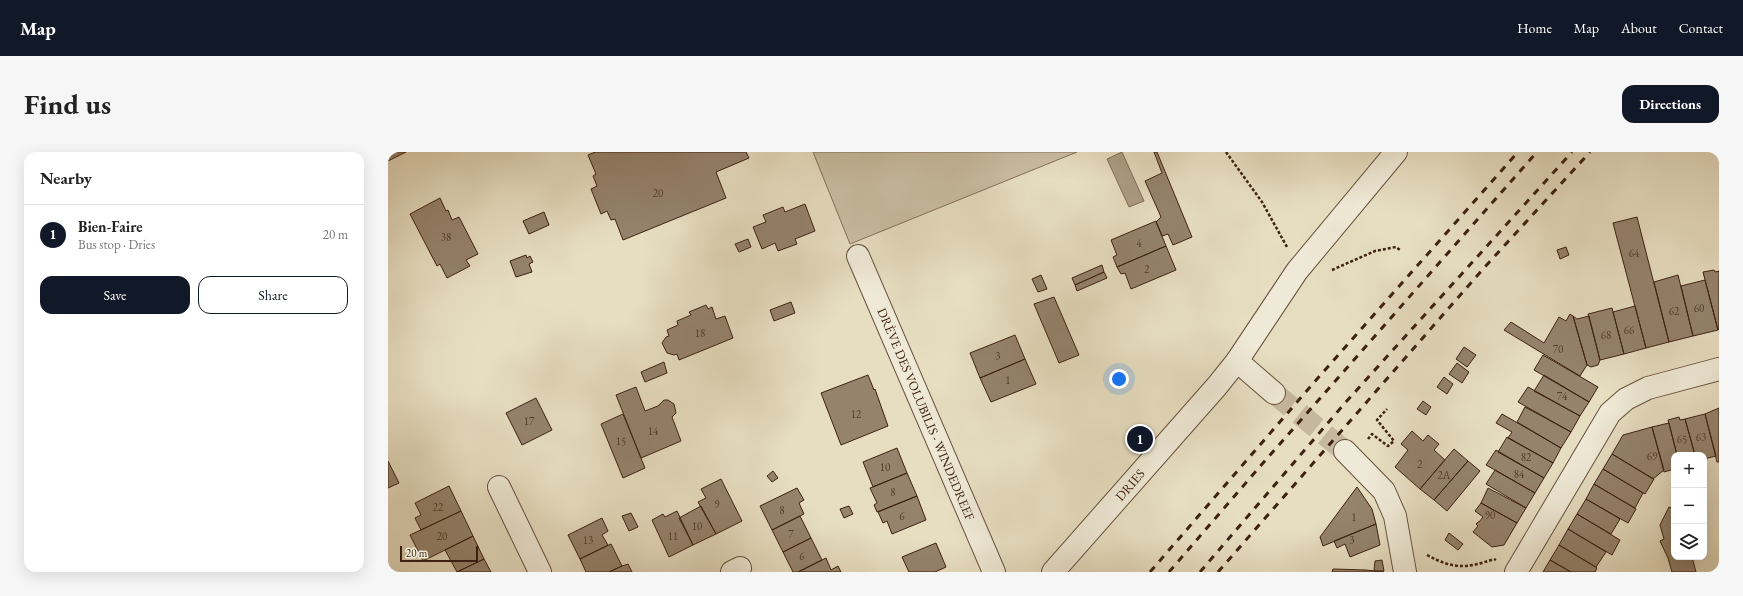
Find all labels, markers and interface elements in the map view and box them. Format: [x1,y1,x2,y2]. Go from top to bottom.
text: Map [20,16,56,41]
text: Home [1517,19,1552,37]
text: Map [1574,19,1599,37]
text: About [1621,19,1657,37]
text: Contact [1679,19,1723,37]
button: Directions [1622,85,1719,123]
text: Find us [24,86,111,122]
text: Nearby [40,167,92,189]
house number: 20 [653,186,663,200]
text: Bien-Faire [78,217,142,236]
text: 1 [50,226,56,243]
text: 20 m [323,226,348,243]
house number: 38 [441,230,451,244]
text: Bus stop · Dries [78,236,155,253]
house number: 4 [1136,236,1142,250]
house number: 64 [1629,246,1640,260]
house number: 2 [1144,262,1150,276]
button: Save [40,276,190,314]
button: Share [198,276,348,314]
house number: 60 [1694,301,1704,315]
house number: 62 [1669,304,1680,318]
street label: DRÈVE DES VOLUBILIS - WINDEDREEF [873,305,979,523]
house number: 66 [1624,323,1635,337]
house number: 18 [695,326,705,340]
house number: 68 [1601,328,1611,342]
house number: 70 [1553,342,1563,356]
house number: 3 [995,349,1001,363]
your location [1109,369,1129,389]
house number: 1 [1005,373,1011,387]
house number: 74 [1557,389,1568,403]
house number: 12 [851,407,862,421]
house number: 17 [524,414,535,428]
house number: 14 [648,424,659,438]
pin: 1 [1127,424,1153,454]
house number: 63 [1696,430,1706,444]
house number: 65 [1677,432,1687,446]
house number: 15 [616,434,626,448]
house number: 69 [1647,449,1658,463]
house number: 82 [1521,450,1532,464]
map controls [1671,452,1707,560]
button: + [1671,452,1707,488]
house number: 2 [1417,457,1423,471]
house number: 10 [880,460,890,474]
street label: DRIES [1111,466,1149,504]
house number: 84 [1514,467,1525,481]
house number: 2A [1438,468,1451,482]
house number: 8 [890,485,896,499]
button: − [1671,488,1707,524]
house number: 9 [714,497,720,511]
house number: 22 [433,500,444,514]
house number: 8 [779,503,785,517]
house number: 90 [1485,508,1495,522]
house number: 6 [899,509,905,523]
house number: 1 [1351,510,1357,524]
house number: 10 [692,519,702,533]
button: layers [1671,524,1707,560]
house number: 7 [788,527,794,541]
house number: 20 [437,529,447,543]
house number: 11 [668,529,678,543]
house number: 13 [583,533,593,547]
house number: 3 [1349,533,1355,547]
scale bar [400,544,478,563]
text: 20 m [406,546,427,560]
house number: 6 [799,549,805,563]

